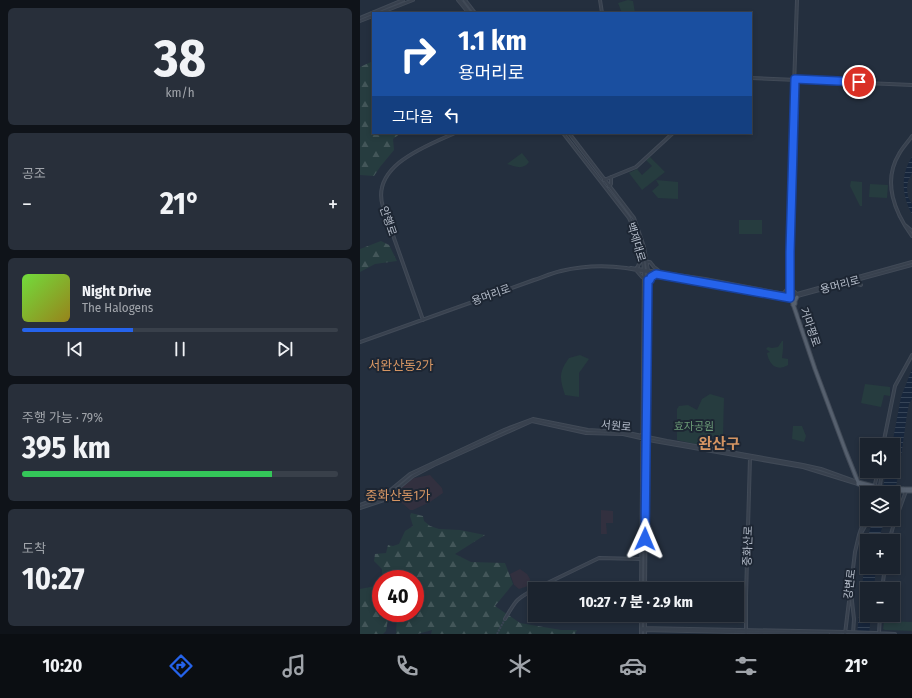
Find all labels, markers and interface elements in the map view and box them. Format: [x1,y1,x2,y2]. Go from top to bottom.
text: 1.1 km [458,24,527,57]
text: 38 [154,27,206,90]
icon: right [392,28,444,80]
text: 용머리로 [458,62,524,84]
pin [842,65,876,99]
icon: arrive [848,71,870,93]
text: km/h [166,85,195,100]
icon: left [441,104,463,126]
text: 그다음 [392,108,433,126]
text: 공조 [22,166,46,181]
text: 21° [160,186,200,222]
text: − [22,191,32,218]
text: + [328,191,338,218]
street label: 안행로 [377,205,399,237]
street label: 백제대로 [624,221,648,263]
street label: 용머리로 [819,273,861,297]
text: Night Drive [82,282,151,300]
street label: 용머리로 [470,282,512,308]
text: The Halogens [82,300,153,315]
street label: 거마평로 [797,306,823,348]
icon: previous [64,338,86,360]
icon: pause [169,338,191,360]
icon: next [274,338,296,360]
district label: 서완산동2가 [368,358,434,373]
text: 주행 가능 · 79% [22,410,103,425]
street label: 서원로 [600,418,632,434]
park label: 효자공원 [674,420,714,433]
text: 395 km [22,430,111,466]
district label: 완산구 [698,435,740,453]
map controls [860,438,900,622]
button: sound [860,438,900,478]
button: layers [860,486,900,526]
district label: 중화산동1가 [366,488,430,503]
position arrow [624,518,666,560]
street label: 중화산로 [741,526,755,566]
button: + [860,534,900,574]
text: 도착 [22,541,46,556]
text: 10:27 [22,561,84,597]
street label: 강변로 [842,568,858,600]
speed limit sign: 40 [372,570,424,622]
button: − [860,582,900,622]
text: 10:27 · 7 분 · 2.9 km [579,593,693,611]
icon: directions [167,652,195,680]
icon: music [280,652,308,680]
icon: phone [393,652,421,680]
icon: climate [506,652,534,680]
icon: car [619,652,647,680]
icon: filters [732,652,760,680]
text: 10:20 [43,655,82,677]
text: 21° [845,655,869,677]

